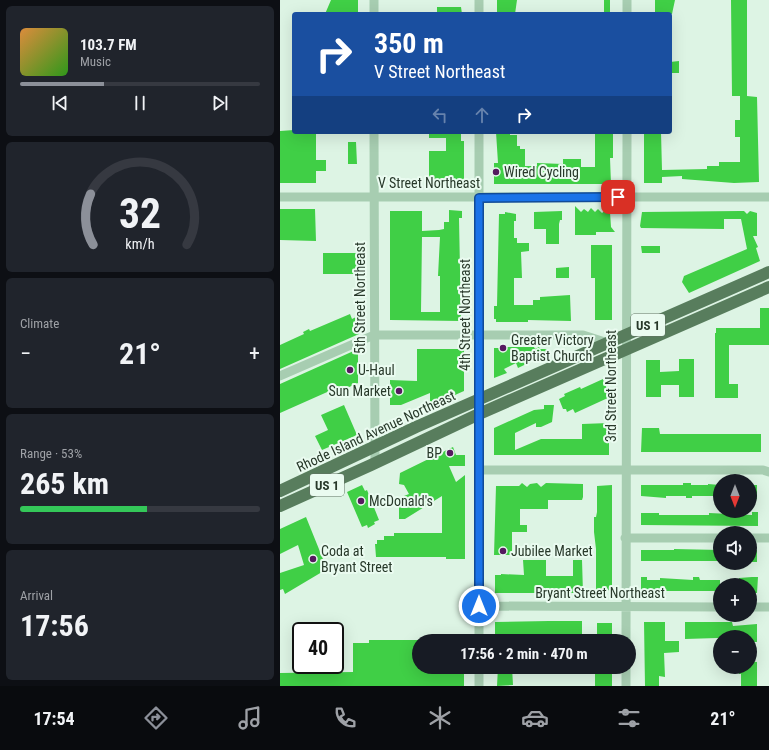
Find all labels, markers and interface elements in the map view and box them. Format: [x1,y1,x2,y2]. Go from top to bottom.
text: 350 m [374,27,444,60]
icon: right [308,28,360,80]
text: 103.7 FM [80,36,137,54]
text: Music [80,54,111,69]
text: V Street Northeast [374,61,505,82]
icon: previous [49,92,71,114]
icon: pause [129,92,151,114]
icon: next [209,92,231,114]
icon: left [429,104,451,126]
icon: ahead [471,104,493,126]
icon: right [513,104,535,126]
place label: Wired Cycling [504,164,579,180]
marker: Wired Cycling [491,167,501,177]
street label: V Street Northeast [378,175,480,191]
pin [601,180,635,214]
icon: arrive [607,186,629,208]
text: 32 [119,189,161,238]
text: km/h [125,236,155,252]
street label: 5th Street Northeast [352,242,368,354]
street label: 4th Street Northeast [457,259,473,371]
road number: US 1 [631,314,665,336]
text: Climate [20,316,59,331]
street label: 3rd Street Northeast [603,330,619,442]
place label: Greater Victory Baptist Church [511,332,594,364]
text: 21° [119,336,161,371]
text: − [20,341,31,366]
text: + [249,341,260,366]
marker: Greater Victory Baptist Church [498,343,508,353]
place label: U-Haul [358,362,395,378]
marker: U-Haul [345,365,355,375]
place label: Sun Market [329,383,391,399]
marker: Sun Market [394,386,404,396]
street label: Rhode Island Avenue Northeast [294,387,458,475]
place label: BP [427,445,442,461]
text: Range · 53% [20,446,82,461]
marker: BP [445,448,455,458]
text: 265 km [20,466,109,501]
road number: US 1 [310,474,344,496]
north arrow [713,474,757,518]
map controls [713,474,757,674]
place label: McDonald's [369,493,433,509]
marker: McDonald's [356,496,366,506]
button: sound [713,526,757,570]
place label: Coda at Bryant Street [321,543,392,575]
place label: Jubilee Market [511,543,593,559]
marker: Jubilee Market [498,546,508,556]
marker: Coda at Bryant Street [308,554,318,564]
button: + [713,578,757,622]
position arrow [458,585,500,627]
street label: Bryant Street Northeast [535,585,665,601]
text: Arrival [20,588,53,603]
text: 17:56 [20,608,89,643]
speed limit sign: 40 [292,622,344,674]
button: − [713,630,757,674]
text: 17:56 · 2 min · 470 m [460,645,588,663]
icon: directions [142,704,170,732]
icon: music [236,704,264,732]
icon: phone [331,704,359,732]
icon: climate [426,704,454,732]
icon: car [521,704,549,732]
icon: filters [615,704,643,732]
text: 17:54 [33,708,75,729]
text: 21° [710,708,735,729]

